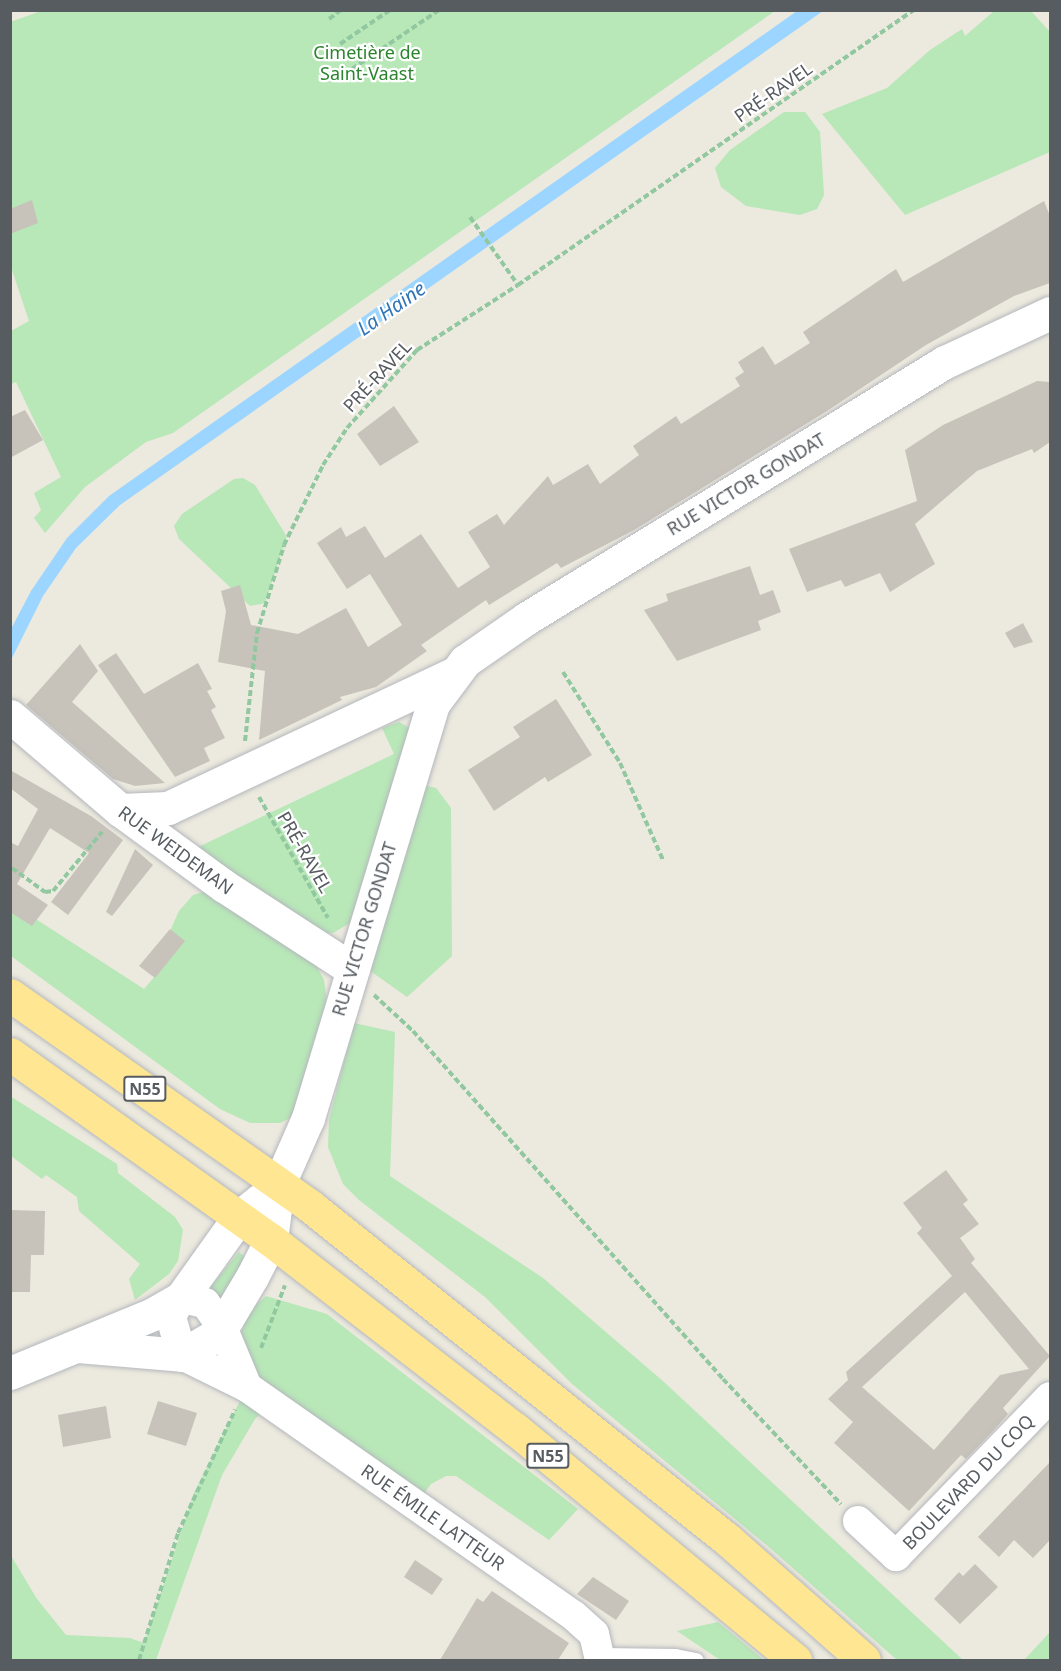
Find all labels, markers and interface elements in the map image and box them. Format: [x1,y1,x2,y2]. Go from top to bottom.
park label: Cimetière de Saint-Vaast [313,42,421,84]
street label: PRÉ-RAVEL [730,57,816,127]
water label: La Haine [352,276,430,340]
street label: PRÉ-RAVEL [338,336,416,416]
street label: RUE VICTOR GONDAT [663,428,829,540]
street label: RUE WEIDEMAN [114,801,238,899]
street label: PRÉ-RAVEL [273,808,337,896]
street label: RUE VICTOR GONDAT [327,839,401,1019]
road number: N55 [122,1076,168,1102]
street label: BOULEVARD DU COQ [898,1410,1038,1554]
road number: N55 [526,1443,570,1469]
street label: RUE ÉMILE LATTEUR [357,1459,509,1575]

